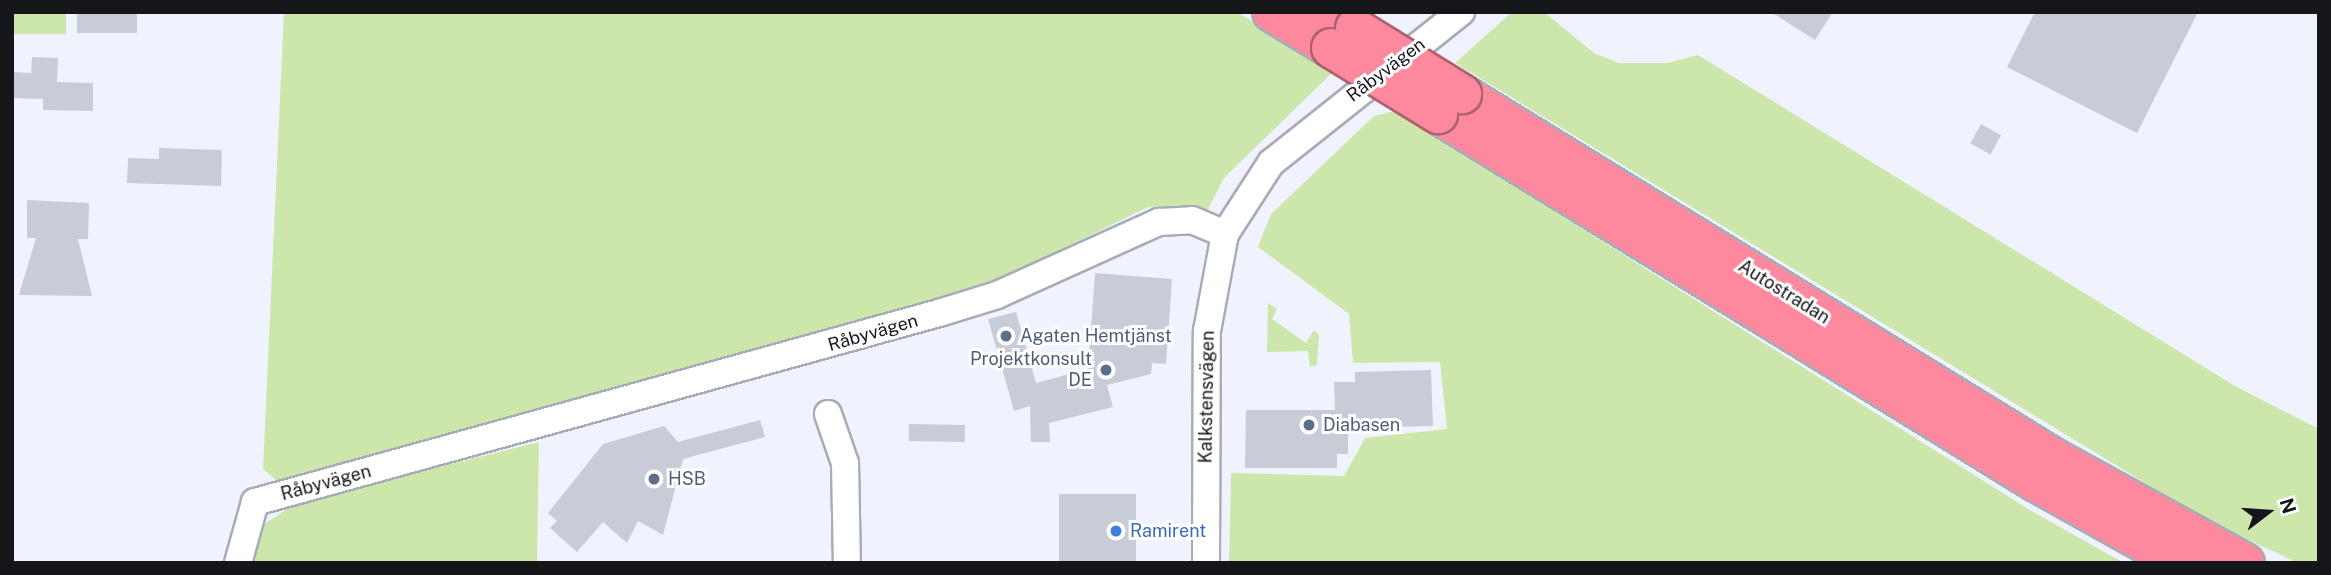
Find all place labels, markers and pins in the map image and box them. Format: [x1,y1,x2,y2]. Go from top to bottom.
place label: Agaten Hemtjänst [1020,325,1172,347]
marker: Agaten Hemtjänst [998,328,1014,344]
place label: Projektkonsult DE [970,349,1092,392]
marker: Projektkonsult DE [1098,362,1114,378]
place label: Diabasen [1323,414,1400,436]
marker: Diabasen [1301,417,1317,433]
place label: HSB [668,468,706,490]
marker: HSB [646,471,662,487]
place label: Ramirent [1130,520,1206,542]
marker: Ramirent [1108,523,1124,539]

